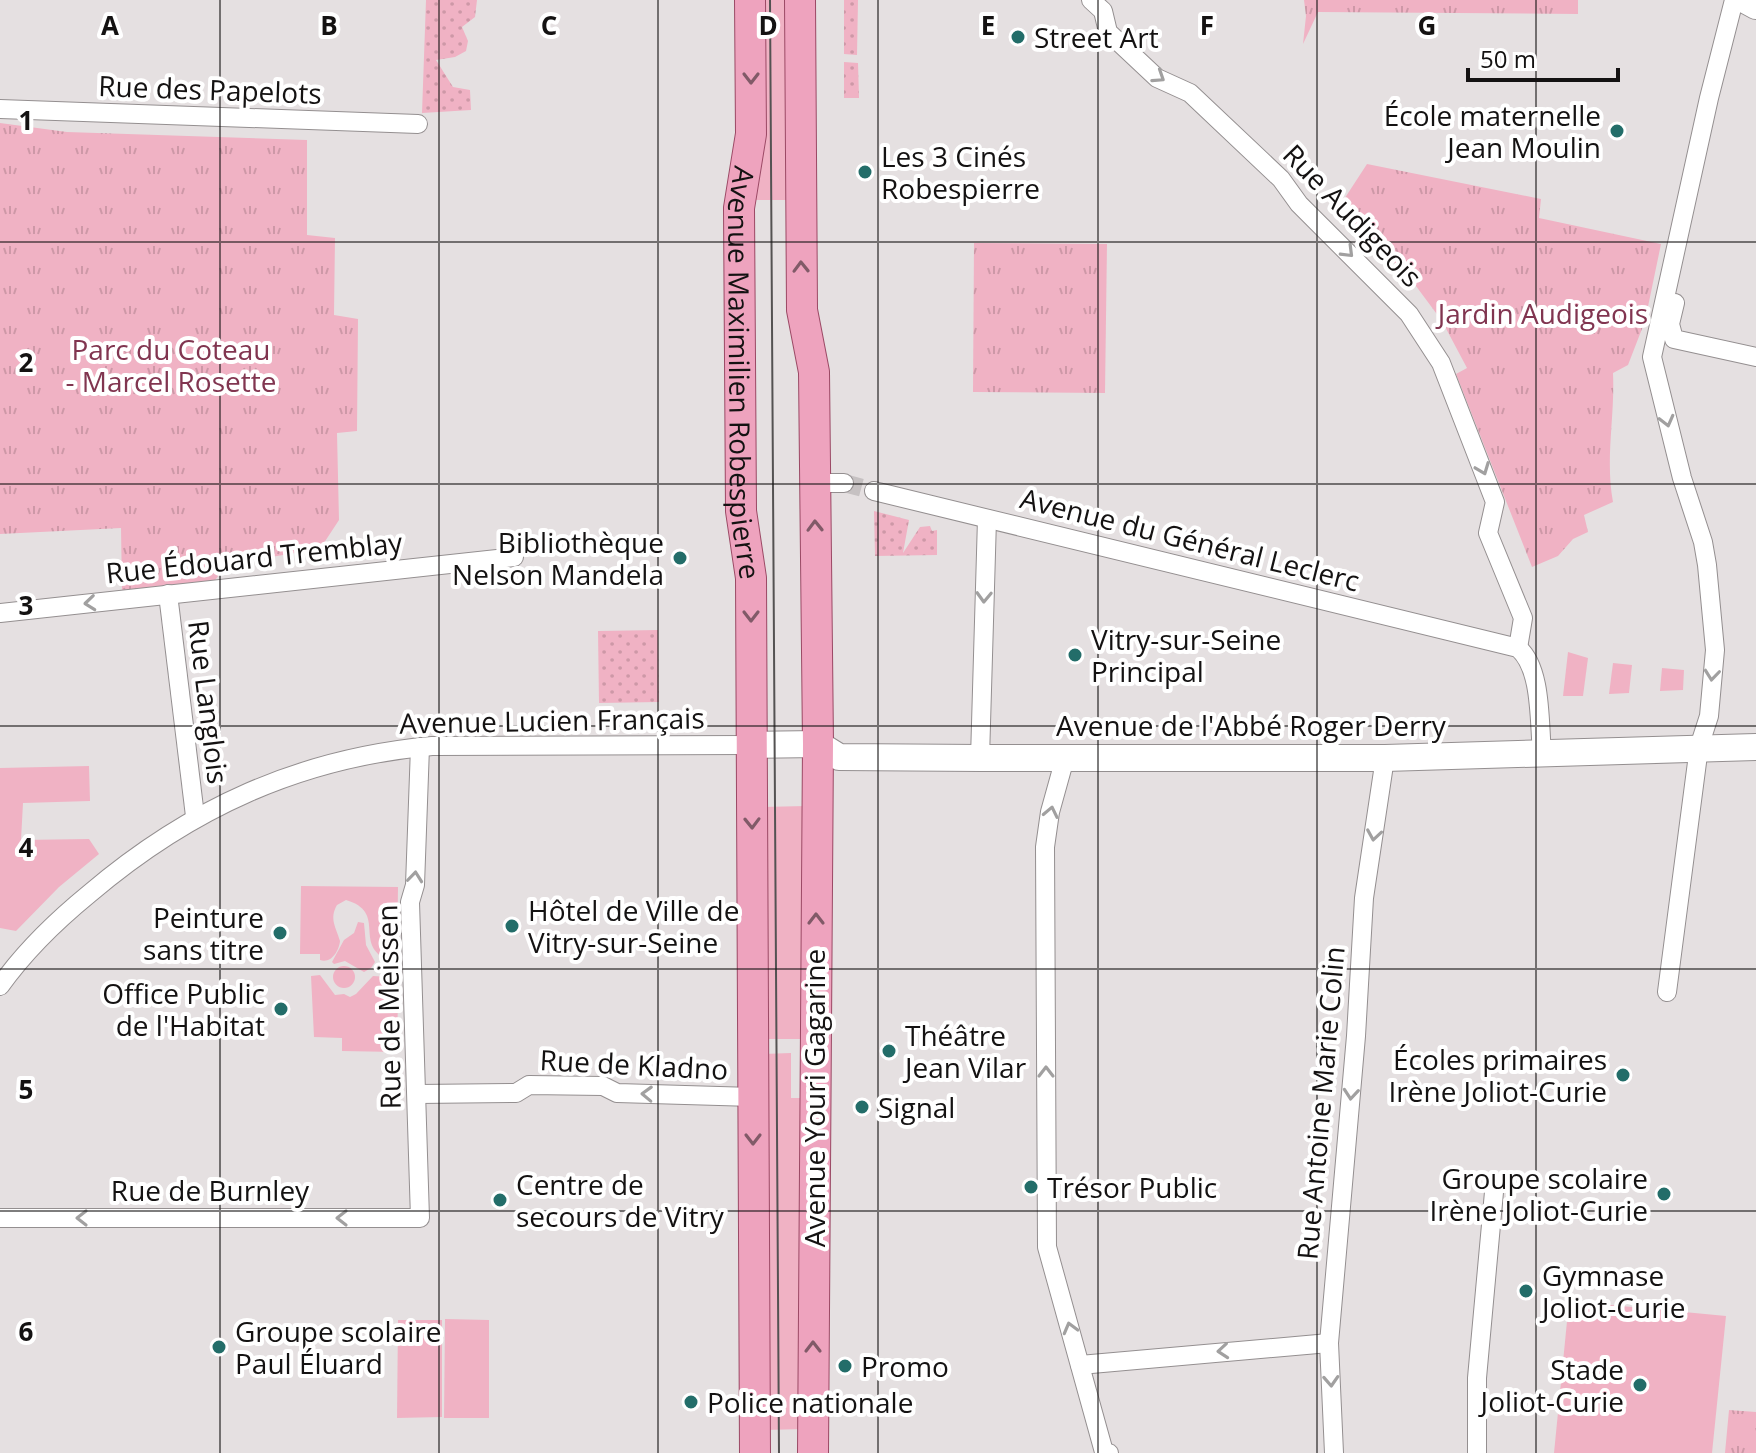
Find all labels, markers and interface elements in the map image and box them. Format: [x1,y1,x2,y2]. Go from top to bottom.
text: A [101,7,119,43]
text: B [320,7,338,43]
text: C [541,7,557,43]
text: D [758,7,778,43]
text: E [981,7,995,43]
text: F [1200,7,1214,43]
text: G [1418,7,1436,43]
place label: Street Art [1034,18,1159,56]
marker: Street Art [1009,28,1027,46]
scale bar [1468,32,1618,82]
text: 50 m [1480,42,1536,75]
street label: Rue des Papelots [98,66,322,112]
one-way arrow [1150,67,1165,82]
one-way arrow [742,72,760,85]
place label: École maternelle Jean Moulin [1384,96,1601,166]
text: 1 [19,102,33,138]
marker: École maternelle Jean Moulin [1608,122,1626,140]
street label: Rue Audigeois [1275,135,1431,295]
place label: Les 3 Cinés Robespierre [881,137,1040,207]
marker: Les 3 Cinés Robespierre [856,163,874,181]
street label: Avenue Maximilien Robespierre [719,164,770,582]
one-way arrow [1339,243,1353,257]
one-way arrow [792,260,810,273]
park label: Jardin Audigeois [1435,294,1648,332]
park label: Parc du Coteau - Marcel Rosette [66,330,276,400]
text: 2 [19,344,34,380]
one-way arrow [1658,414,1675,428]
one-way arrow [1473,461,1490,475]
street label: Avenue du Général Leclerc [1017,478,1363,600]
one-way arrow [806,519,824,532]
street label: Rue Édouard Tremblay [104,522,405,591]
place label: Bibliothèque Nelson Mandela [452,523,664,593]
marker: Bibliothèque Nelson Mandela [671,549,689,567]
text: 3 [19,587,33,623]
one-way arrow [976,591,993,604]
one-way arrow [83,595,96,612]
one-way arrow [742,610,760,623]
street label: Rue Langlois [180,618,238,786]
place label: Vitry-sur-Seine Principal [1091,620,1281,690]
marker: Vitry-sur-Seine Principal [1066,646,1084,664]
one-way arrow [1704,669,1721,682]
street label: Avenue Lucien Français [399,698,705,742]
street label: Avenue de l'Abbé Roger Derry [1056,706,1447,744]
one-way arrow [1042,806,1059,820]
one-way arrow [743,817,761,830]
text: 4 [19,829,34,865]
one-way arrow [1366,829,1383,842]
one-way arrow [406,870,423,883]
place label: Hôtel de Ville de Vitry-sur-Seine [528,891,739,961]
place label: Peinture sans titre [143,898,264,968]
street label: Rue de Meissen [367,904,409,1110]
one-way arrow [807,912,824,925]
marker: Hôtel de Ville de Vitry-sur-Seine [503,917,521,935]
marker: Peinture sans titre [271,924,289,942]
street label: Rue Antoine Marie Colin [1287,945,1353,1261]
street label: Avenue Youri Gagarine [795,949,833,1247]
place label: Office Public de l'Habitat [102,974,265,1044]
marker: Office Public de l'Habitat [272,1000,290,1018]
place label: Théâtre Jean Vilar [902,1016,1027,1086]
street label: Rue de Kladno [539,1040,729,1088]
place label: Écoles primaires Irène Joliot-Curie [1388,1040,1607,1110]
marker: Théâtre Jean Vilar [880,1042,898,1060]
one-way arrow [1037,1065,1055,1078]
marker: Écoles primaires Irène Joliot-Curie [1614,1066,1632,1084]
text: 5 [19,1071,33,1107]
one-way arrow [640,1085,653,1102]
place label: Signal [878,1088,955,1126]
one-way arrow [1343,1088,1360,1101]
marker: Signal [853,1098,871,1116]
one-way arrow [744,1133,762,1146]
place label: Groupe scolaire Irène Joliot-Curie [1429,1159,1648,1229]
place label: Centre de secours de Vitry [516,1165,725,1235]
place label: Trésor Public [1047,1168,1217,1206]
street label: Rue de Burnley [111,1171,310,1209]
marker: Trésor Public [1022,1178,1040,1196]
marker: Groupe scolaire Irène Joliot-Curie [1655,1185,1673,1203]
marker: Centre de secours de Vitry [491,1191,509,1209]
one-way arrow [75,1209,88,1227]
one-way arrow [335,1209,348,1227]
place label: Gymnase Joliot-Curie [1539,1256,1685,1326]
marker: Gymnase Joliot-Curie [1517,1282,1535,1300]
place label: Groupe scolaire Paul Éluard [235,1312,441,1382]
text: 6 [19,1313,34,1349]
one-way arrow [1063,1322,1079,1336]
marker: Groupe scolaire Paul Éluard [210,1338,228,1356]
one-way arrow [804,1340,822,1353]
one-way arrow [1216,1343,1229,1360]
place label: Promo [861,1347,949,1385]
place label: Stade Joliot-Curie [1478,1350,1624,1420]
marker: Promo [836,1357,854,1375]
one-way arrow [1322,1375,1339,1388]
marker: Stade Joliot-Curie [1631,1376,1649,1394]
place label: Police nationale [707,1383,913,1421]
marker: Police nationale [682,1393,700,1411]

